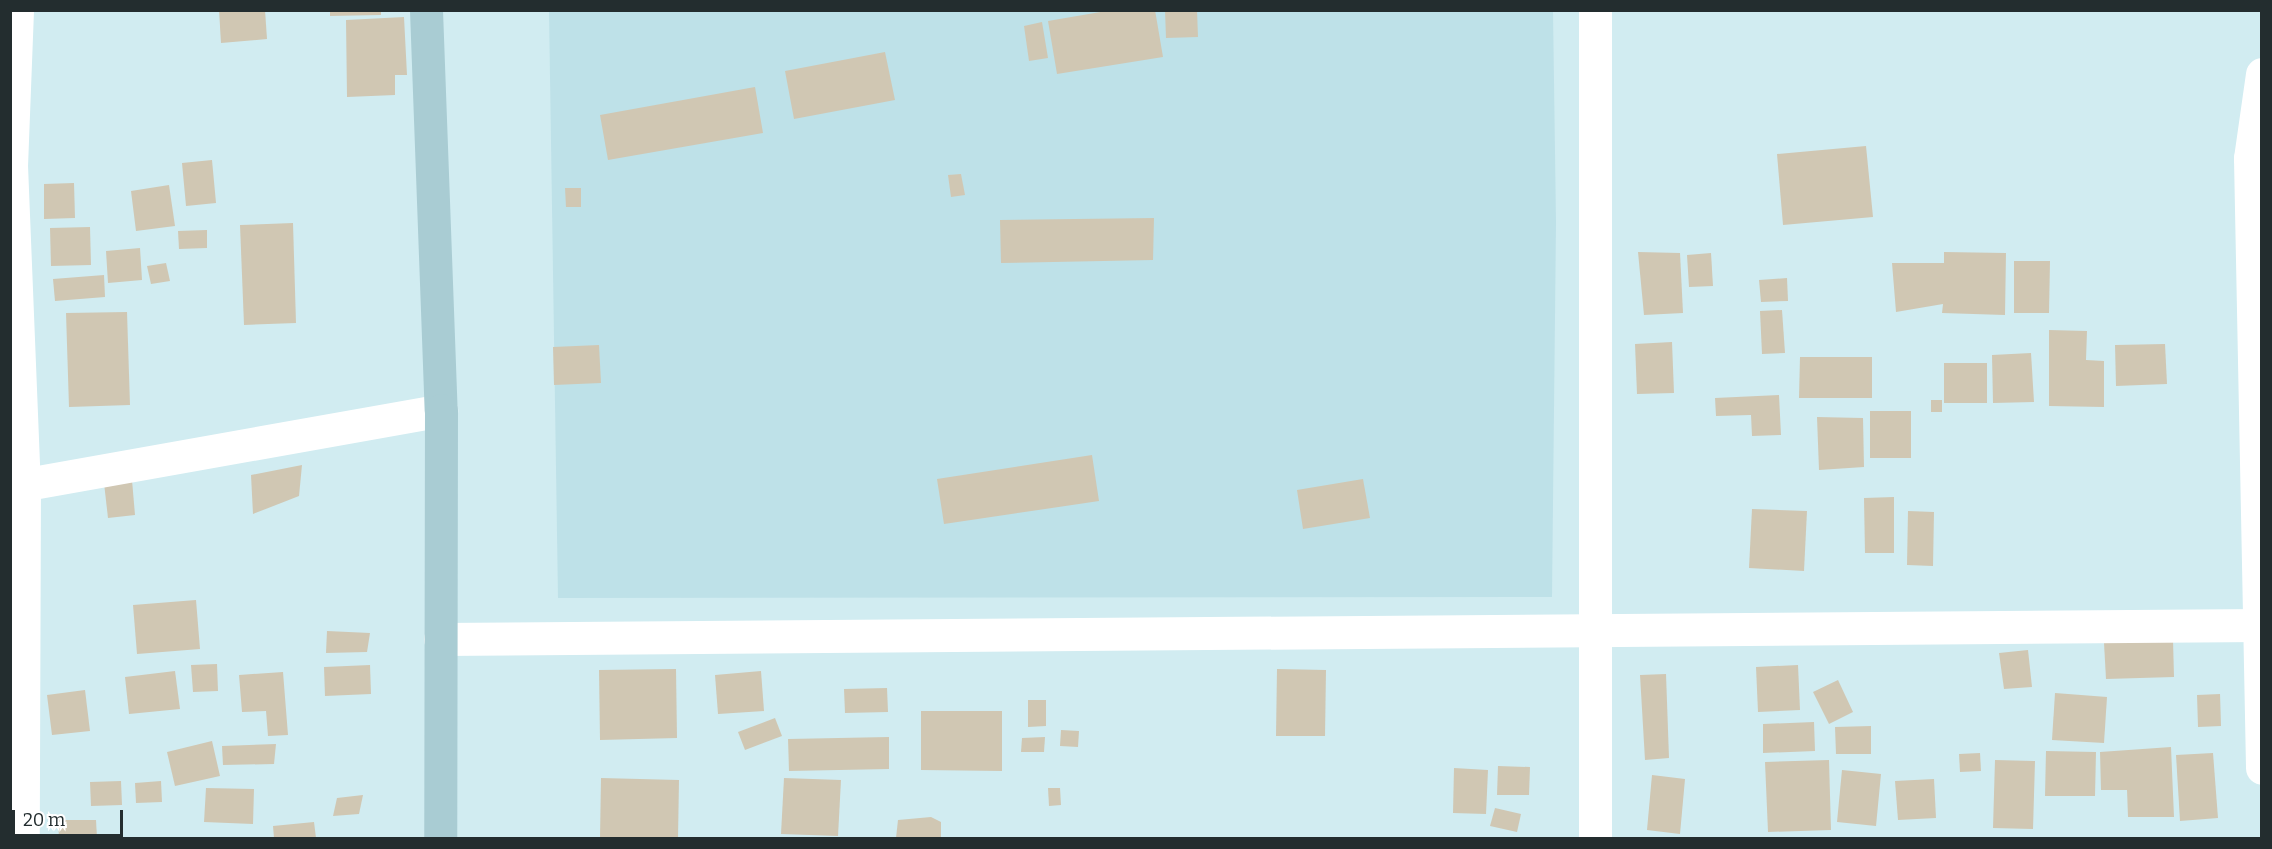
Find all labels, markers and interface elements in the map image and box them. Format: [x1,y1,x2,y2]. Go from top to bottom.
scale bar [15,798,126,836]
text: 20 m [23,809,65,831]

